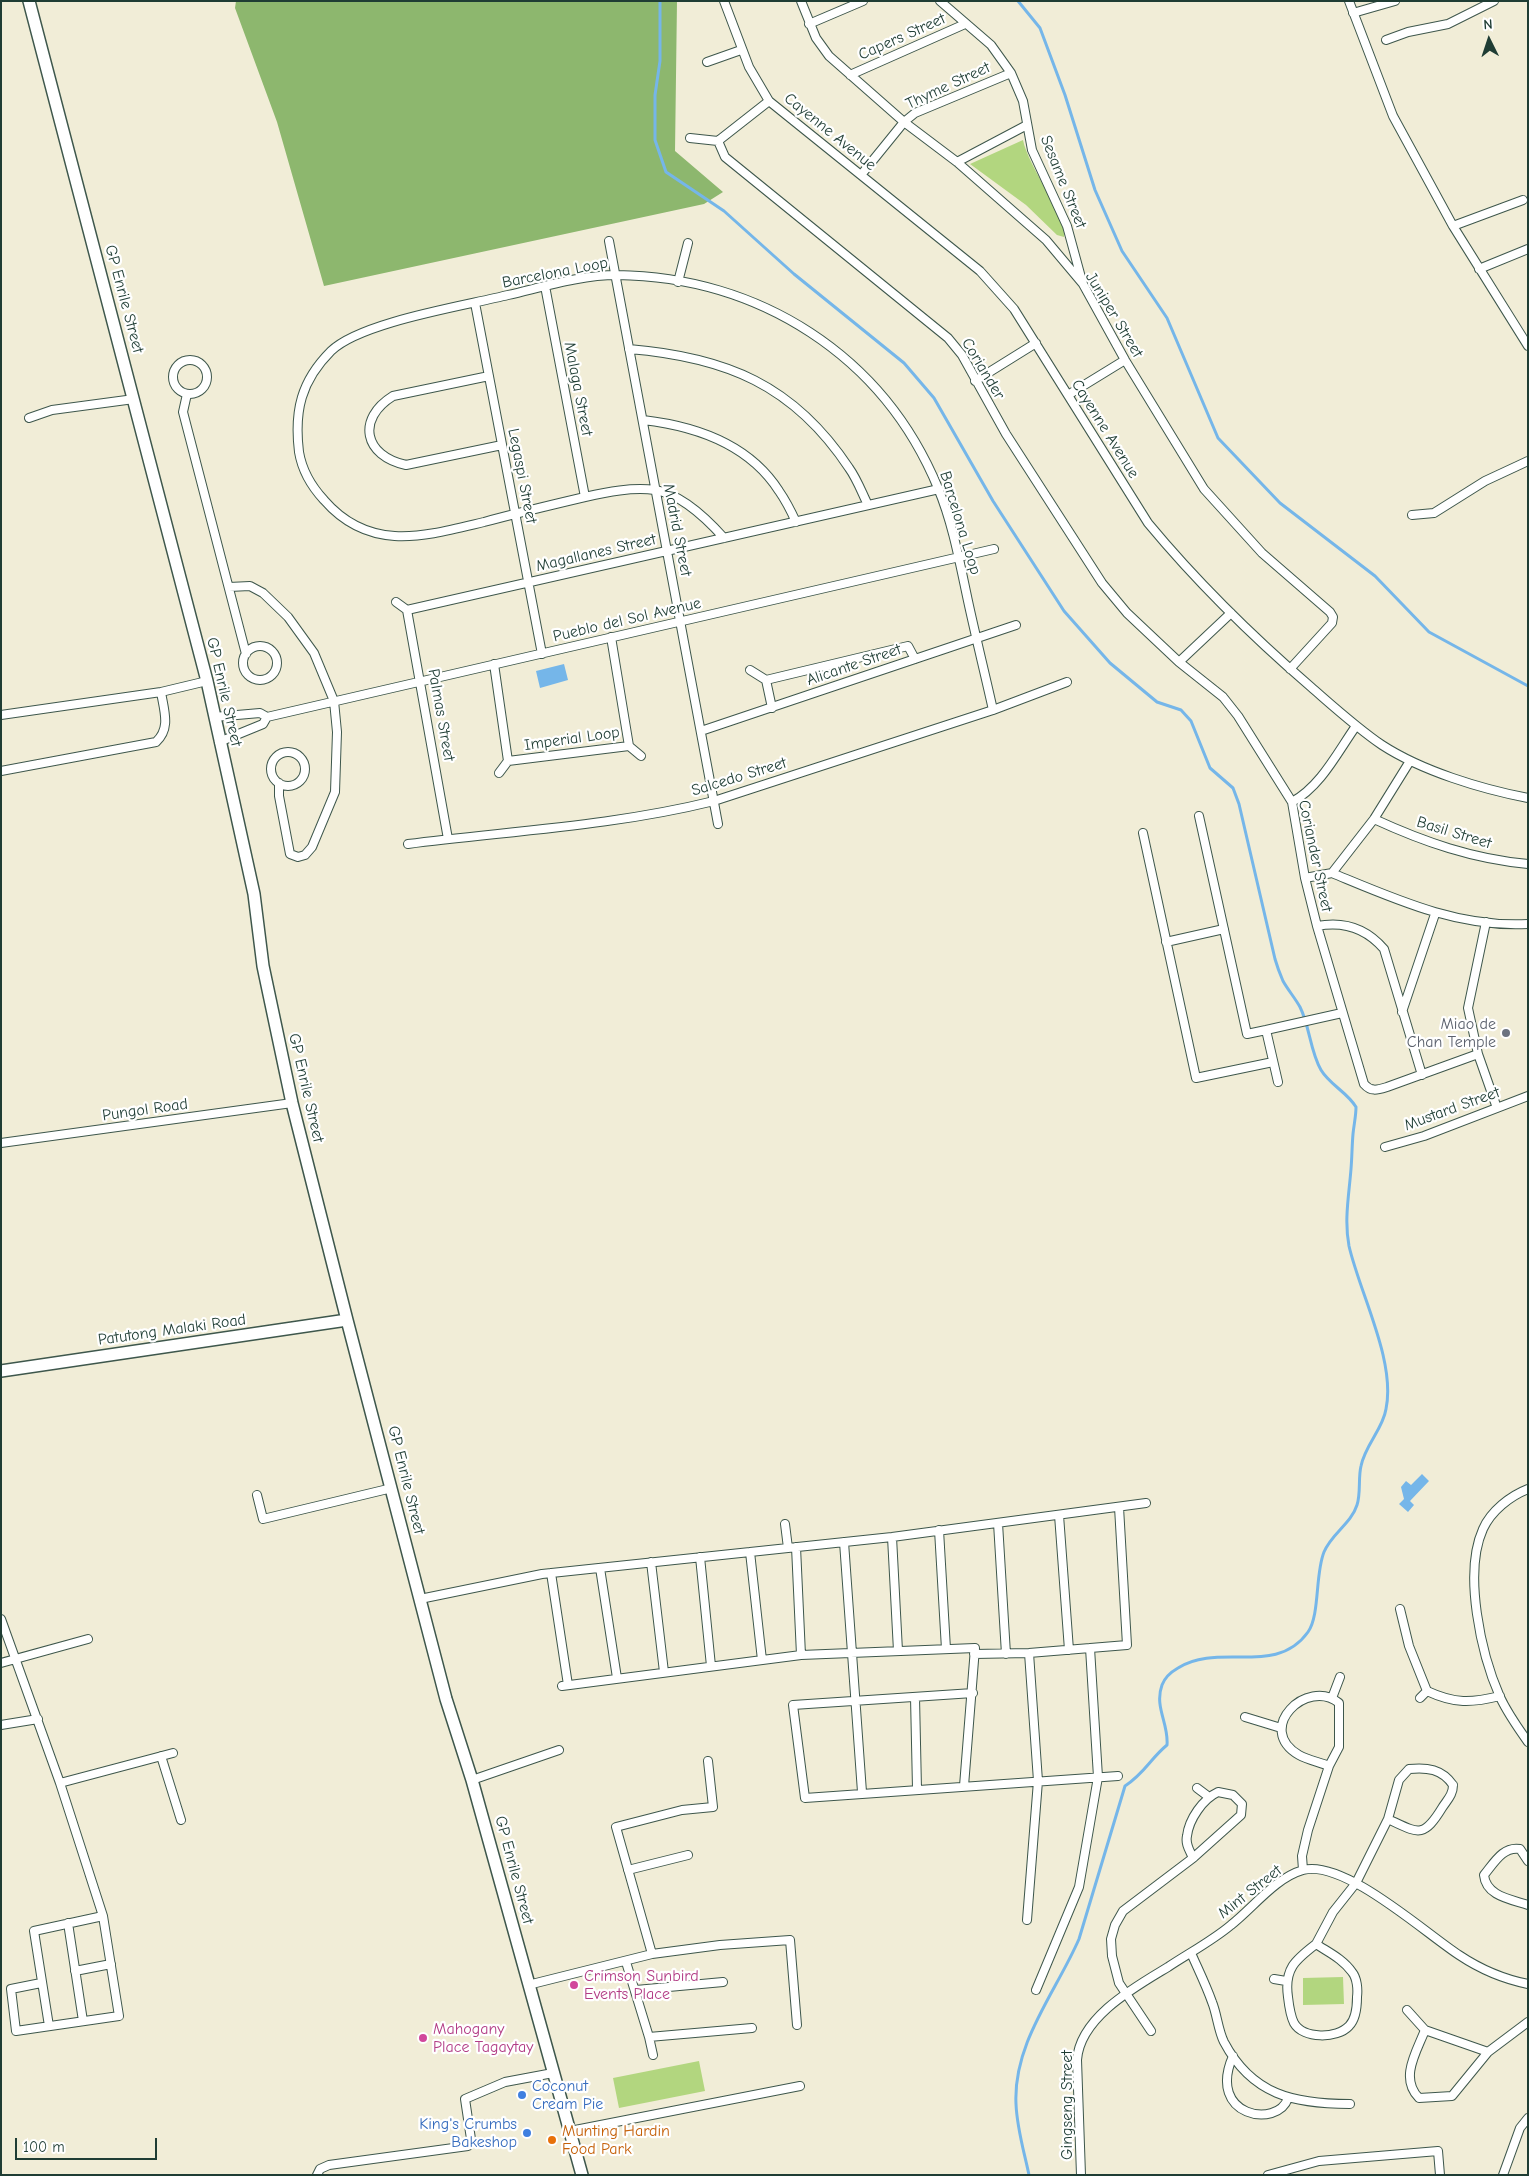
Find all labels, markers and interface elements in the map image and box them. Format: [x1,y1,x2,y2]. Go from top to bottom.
street label: Capers Street [856,9,948,65]
north arrow [1464,15,1514,65]
text: N [1483,16,1493,33]
street label: Thyme Street [903,58,993,114]
street label: Cayenne Avenue [780,89,880,175]
street label: Sesame Street [1036,133,1090,231]
street label: GP Enrile Street [100,243,148,355]
street label: Barcelona Loop [500,253,610,293]
street label: Juniper Street [1081,269,1147,361]
street label: Coriander [957,335,1009,403]
street label: Malaga Street [559,340,597,438]
street label: Cayenne Avenue [1067,376,1143,482]
street label: Legaspi Street [503,427,541,525]
street label: Barcelona Loop [935,469,985,577]
street label: Madrid Street [659,482,695,578]
street label: Magallanes Street [534,530,658,576]
street label: Pueblo del Sol Avenue [551,594,703,646]
street label: GP Enrile Street [202,636,246,748]
street label: Alicante Street [804,640,904,690]
street label: Palmas Street [423,667,459,763]
street label: Imperial Loop [523,723,621,755]
street label: Salcedo Street [689,753,789,801]
street label: Coriander Street [1294,798,1336,914]
street label: Basil Street [1414,813,1494,853]
place label: Miao de Chan Temple [1407,1014,1496,1052]
marker: Miao de Chan Temple [1500,1027,1512,1039]
street label: GP Enrile Street [284,1032,328,1144]
street label: Mustard Street [1402,1083,1502,1135]
street label: Pungol Road [101,1094,189,1126]
street label: Patutong Malaki Road [97,1310,247,1350]
street label: GP Enrile Street [383,1424,429,1536]
street label: GP Enrile Street [490,1814,538,1926]
street label: Mint Street [1214,1861,1286,1923]
place label: Crimson Sunbird Events Place [584,1966,699,2004]
marker: Crimson Sunbird Events Place [568,1979,580,1991]
place label: Mahogany Place Tagaytay [433,2019,533,2057]
marker: Mahogany Place Tagaytay [417,2032,429,2044]
street label: Gingseng Street [1057,2050,1077,2160]
place label: Coconut Cream Pie [532,2076,603,2114]
marker: Coconut Cream Pie [516,2089,528,2101]
place label: King's Crumbs Bakeshop [419,2114,517,2152]
place label: Munting Hardin Food Park [562,2121,670,2159]
marker: King's Crumbs Bakeshop [521,2127,533,2139]
scale bar [18,2128,160,2160]
marker: Munting Hardin Food Park [546,2134,558,2146]
text: 100 m [23,2138,65,2156]

